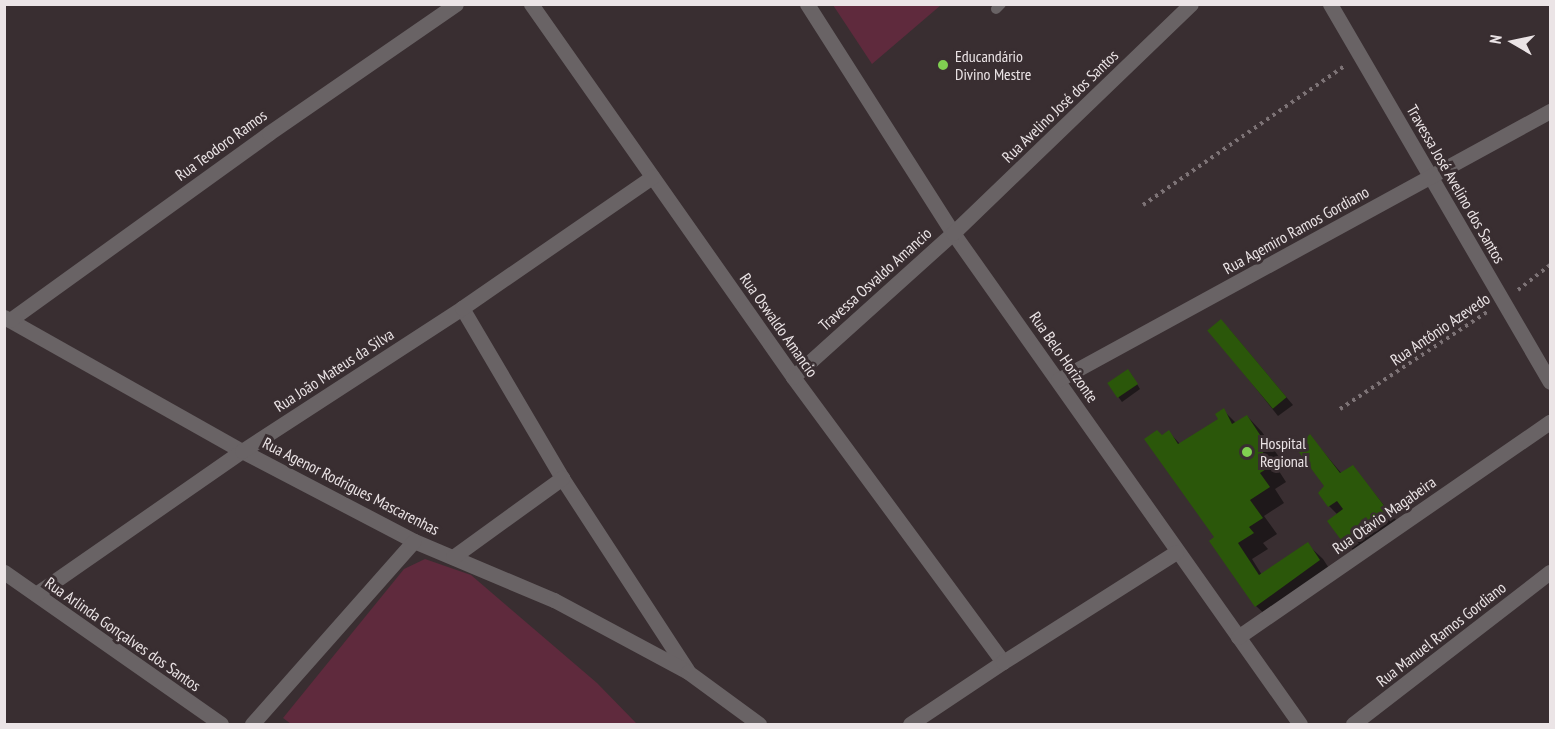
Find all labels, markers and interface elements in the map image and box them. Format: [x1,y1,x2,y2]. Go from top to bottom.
north arrow [1483,12,1543,72]
text: N [1485,33,1506,45]
street label: Rua Avelino José dos Santos [998,45,1122,167]
place label: Educandário Divino Mestre [955,46,1031,84]
marker: Educandário Divino Mestre [936,58,950,72]
street label: Travessa José Avelino dos Santos [1403,101,1509,267]
street label: Rua Teodoro Ramos [171,105,271,185]
street label: Rua Agemiro Ramos Gordiano [1220,182,1372,278]
street label: Travessa Osvaldo Amancio [815,223,935,335]
street label: Rua Oswaldo Amancio [736,269,822,381]
street label: Rua Antônio Azevedo [1386,288,1494,370]
street label: Rua Belo Horizonte [1026,308,1102,406]
street label: Rua João Mateus da Silva [271,324,397,416]
street label: Rua Agenor Rodrigues Mascarenhas [259,433,443,539]
place label: Hospital Regional [1260,433,1308,471]
marker: Hospital Regional [1238,443,1256,461]
street label: Rua Otávio Magabeira [1329,472,1439,558]
street label: Rua Arlinda Gonçalves dos Santos [41,573,205,695]
street label: Rua Manuel Ramos Gordiano [1373,578,1509,690]

